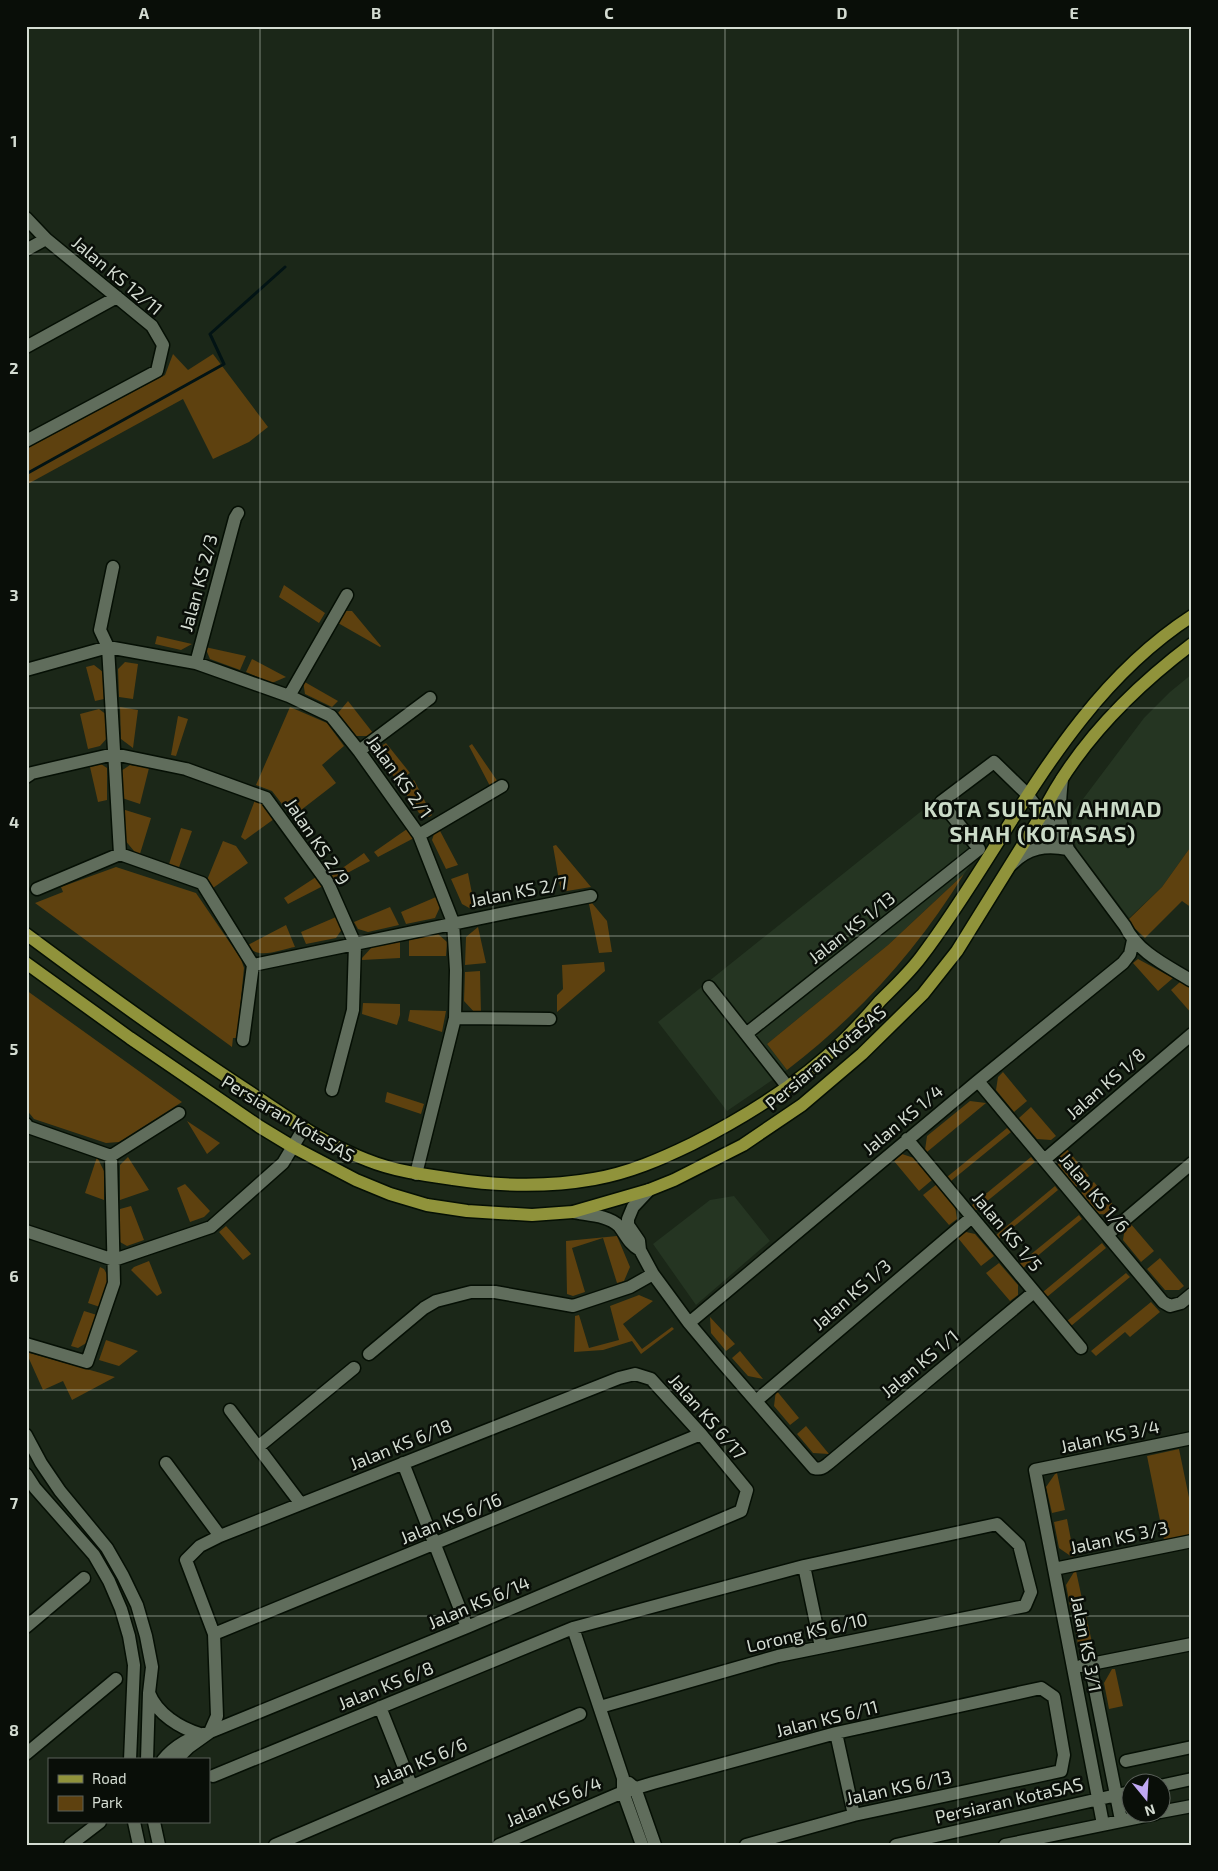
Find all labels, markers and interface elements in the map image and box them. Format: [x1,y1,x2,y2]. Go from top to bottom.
text: A [139,3,150,22]
text: B [371,3,381,22]
text: C [604,3,614,22]
text: D [837,3,848,22]
text: E [1069,3,1079,22]
text: 1 [11,131,17,150]
street label: Jalan KS 12/11 [68,231,167,319]
text: 2 [9,358,19,377]
street label: Jalan KS 2/3 [174,532,222,634]
text: 3 [9,585,19,604]
street label: Jalan KS 2/1 [362,731,437,822]
street label: Jalan KS 2/9 [281,794,355,889]
district label: KOTA SULTAN AHMAD SHAH (KOTASAS) [923,795,1163,846]
text: 4 [9,812,19,831]
street label: Jalan KS 2/7 [468,871,570,911]
street label: Jalan KS 1/13 [804,887,899,968]
street label: Persiaran KotaSAS [760,1000,890,1114]
text: 5 [10,1039,19,1058]
street label: Jalan KS 1/8 [1061,1043,1149,1124]
street label: Persiaran KotaSAS [218,1070,359,1167]
street label: Jalan KS 1/4 [858,1079,947,1159]
street label: Jalan KS 1/6 [1055,1148,1134,1237]
street label: Jalan KS 1/5 [968,1187,1047,1275]
street label: Jalan KS 1/3 [808,1254,895,1334]
text: 6 [9,1266,19,1285]
street label: Jalan KS 1/1 [876,1325,962,1402]
street label: Jalan KS 6/17 [665,1369,751,1464]
street label: Jalan KS 6/18 [346,1414,455,1475]
street label: Jalan KS 3/4 [1058,1415,1161,1457]
street label: Jalan KS 6/16 [397,1488,505,1548]
text: 7 [10,1493,19,1512]
street label: Jalan KS 3/3 [1068,1516,1170,1558]
street label: Jalan KS 6/14 [424,1571,533,1633]
street label: Jalan KS 3/1 [1067,1594,1107,1693]
street label: Lorong KS 6/10 [744,1607,869,1657]
street label: Jalan KS 6/8 [335,1656,437,1714]
street label: Jalan KS 6/11 [773,1695,880,1741]
text: 8 [9,1720,19,1739]
street label: Jalan KS 6/6 [369,1732,470,1792]
legend [48,1758,210,1824]
street label: Jalan KS 6/13 [844,1765,954,1809]
text: Road [92,1769,127,1787]
street label: Jalan KS 6/4 [503,1771,604,1831]
street label: Persiaran KotaSAS [933,1772,1085,1828]
north arrow [1120,1774,1170,1824]
text: Park [92,1793,123,1811]
text: N [1143,1801,1158,1820]

